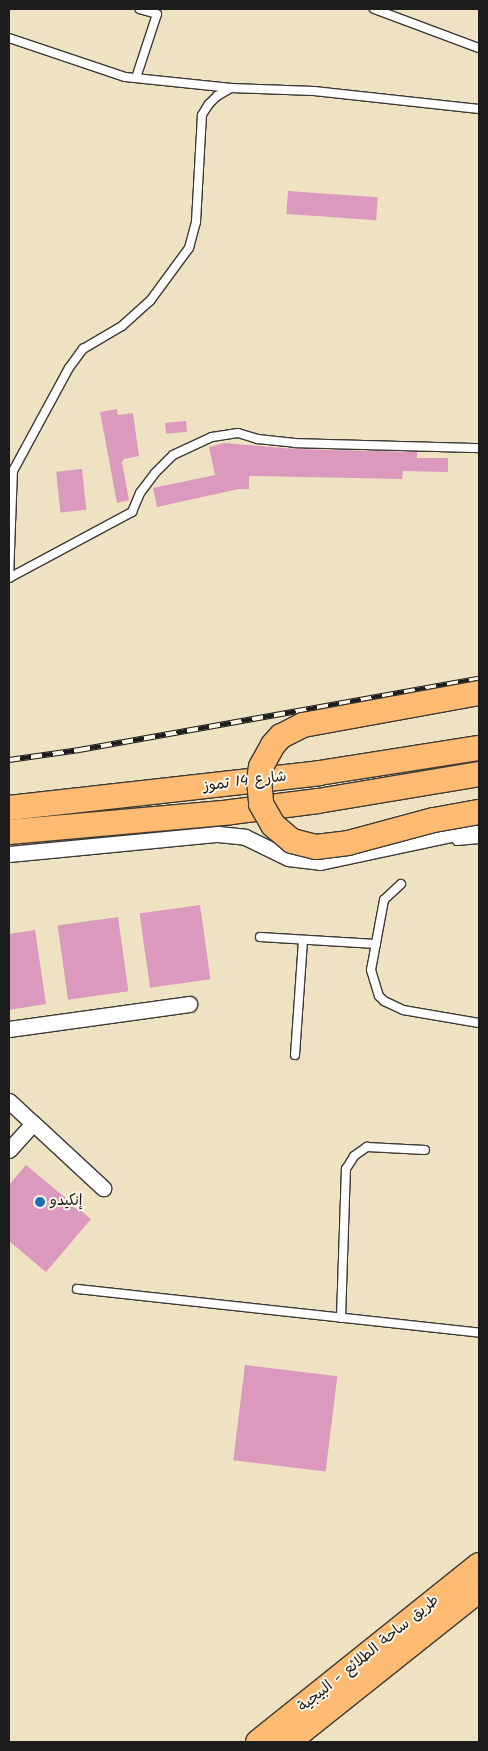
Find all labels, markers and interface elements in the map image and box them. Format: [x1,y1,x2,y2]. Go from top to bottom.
street label: شارع 14 تموز [202,768,288,796]
place label: إنكيدو [50,1193,83,1211]
marker: إنكيدو [34,1196,46,1208]
street label: طريق ساحة الطلائع - البيجية [295,1592,443,1716]

